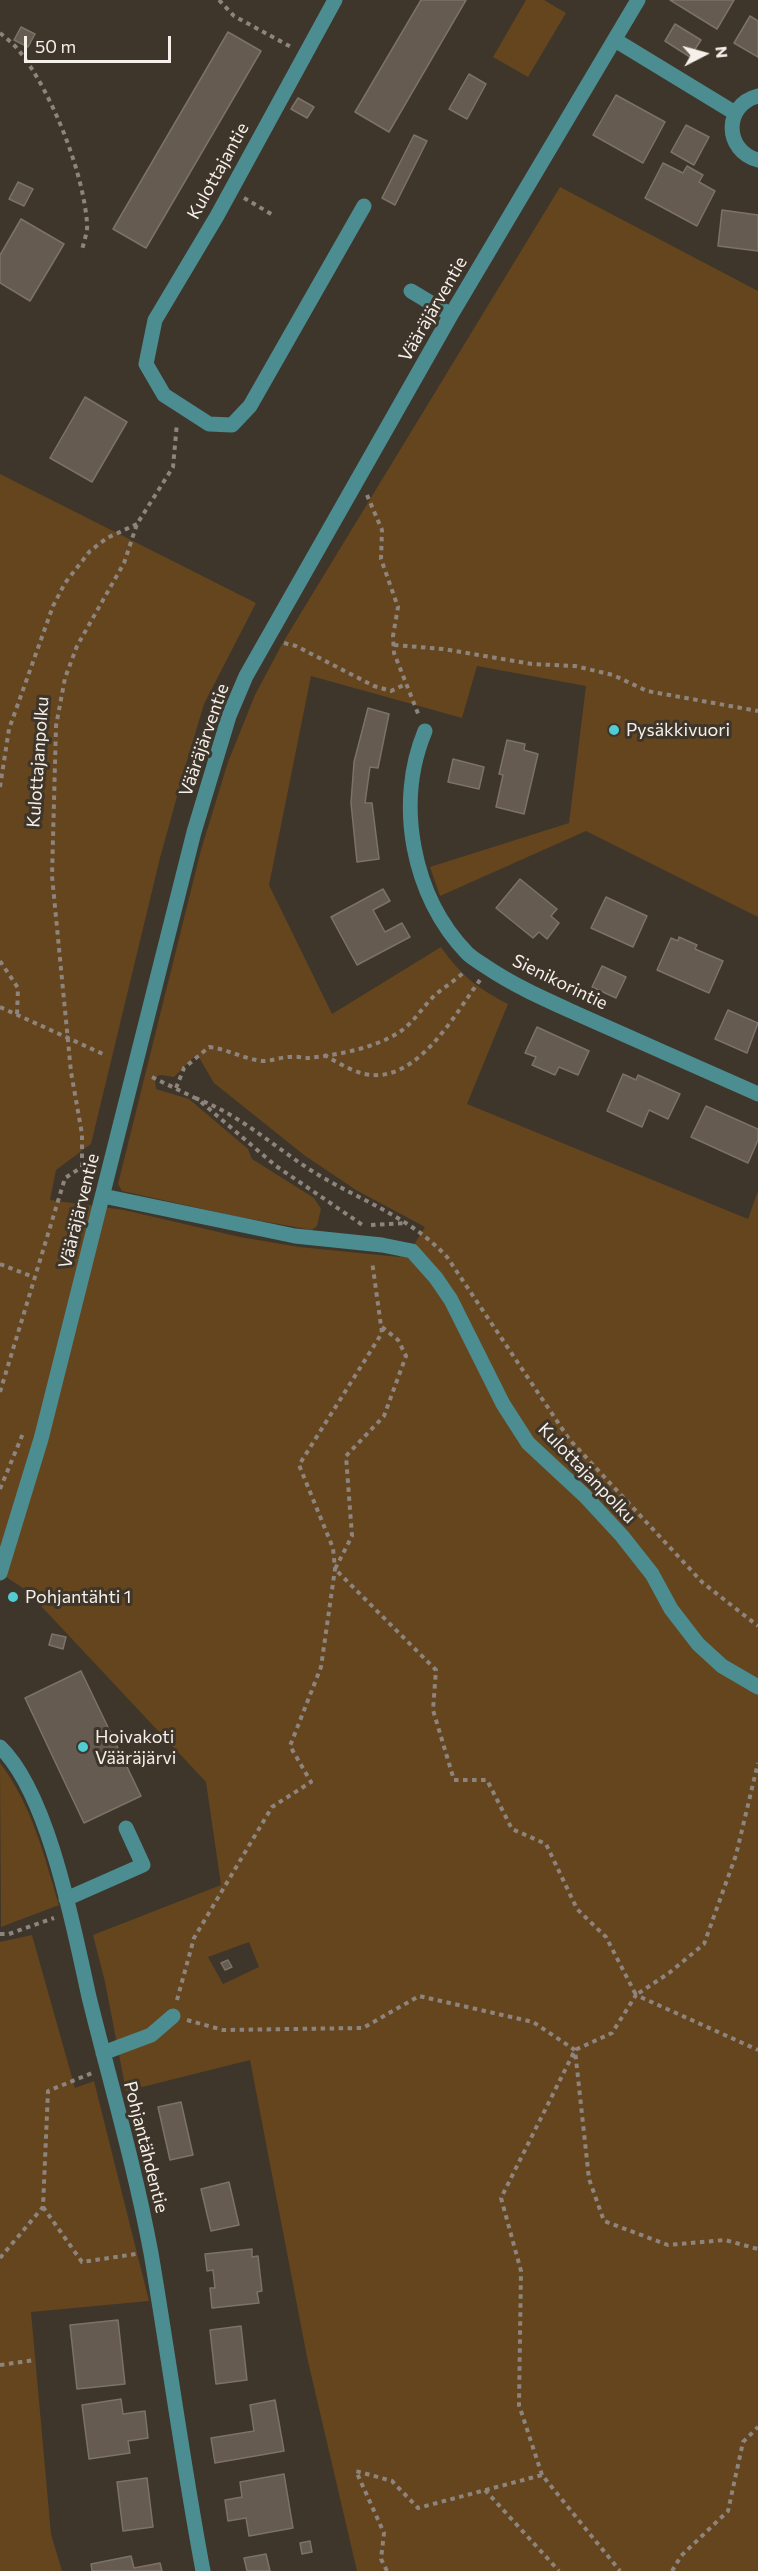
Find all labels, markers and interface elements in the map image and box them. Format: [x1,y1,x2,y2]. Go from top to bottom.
scale bar [27,24,174,62]
north arrow [674,24,734,84]
text: 50 m [35,35,76,57]
text: N [712,45,732,59]
street label: Kulottajantie [183,119,253,223]
street label: Vääräjärventie [394,253,472,365]
street label: Vääräjärventie [175,681,233,799]
street label: Kulottajanpolku [23,696,53,828]
place label: Pysäkkivuori [626,719,730,741]
marker: Pysäkkivuori [607,723,621,737]
street label: Sienikorintie [509,950,611,1014]
street label: Vääräjärventie [54,1151,104,1271]
street label: Kulottajanpolku [534,1418,640,1528]
place label: Pohjantähti 1 [25,1586,132,1608]
marker: Pohjantähti 1 [6,1590,20,1604]
place label: Hoivakoti Vääräjärvi [95,1726,176,1768]
marker: Hoivakoti Vääräjärvi [76,1740,90,1754]
street label: Pohjantähdentie [119,2079,173,2215]

